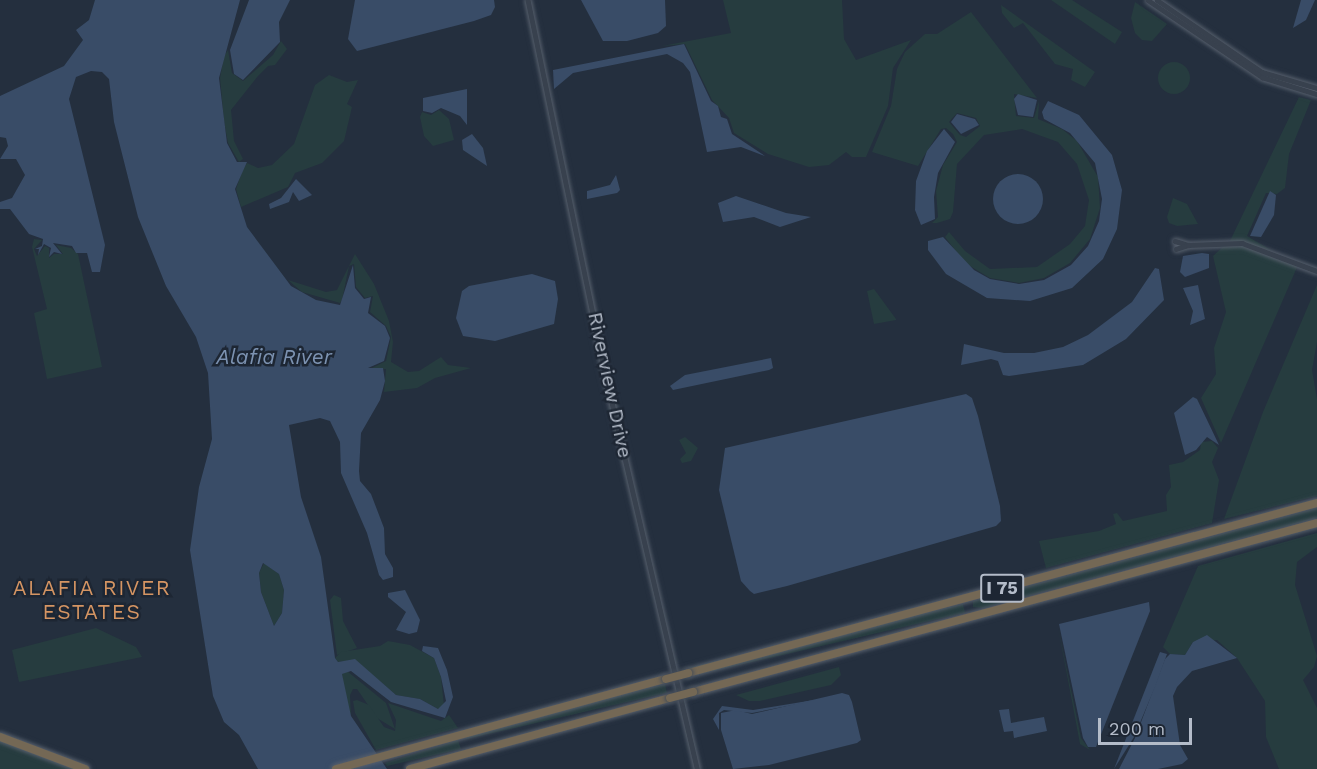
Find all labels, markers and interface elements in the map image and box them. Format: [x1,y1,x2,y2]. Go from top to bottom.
street label: Riverview Drive [583,310,637,460]
water label: Alafia River [216,344,332,370]
road number: I 75 [980,573,1024,603]
district label: ALAFIA RIVER ESTATES [12,575,172,625]
scale bar [1101,706,1196,744]
text: 200 m [1109,718,1165,739]

